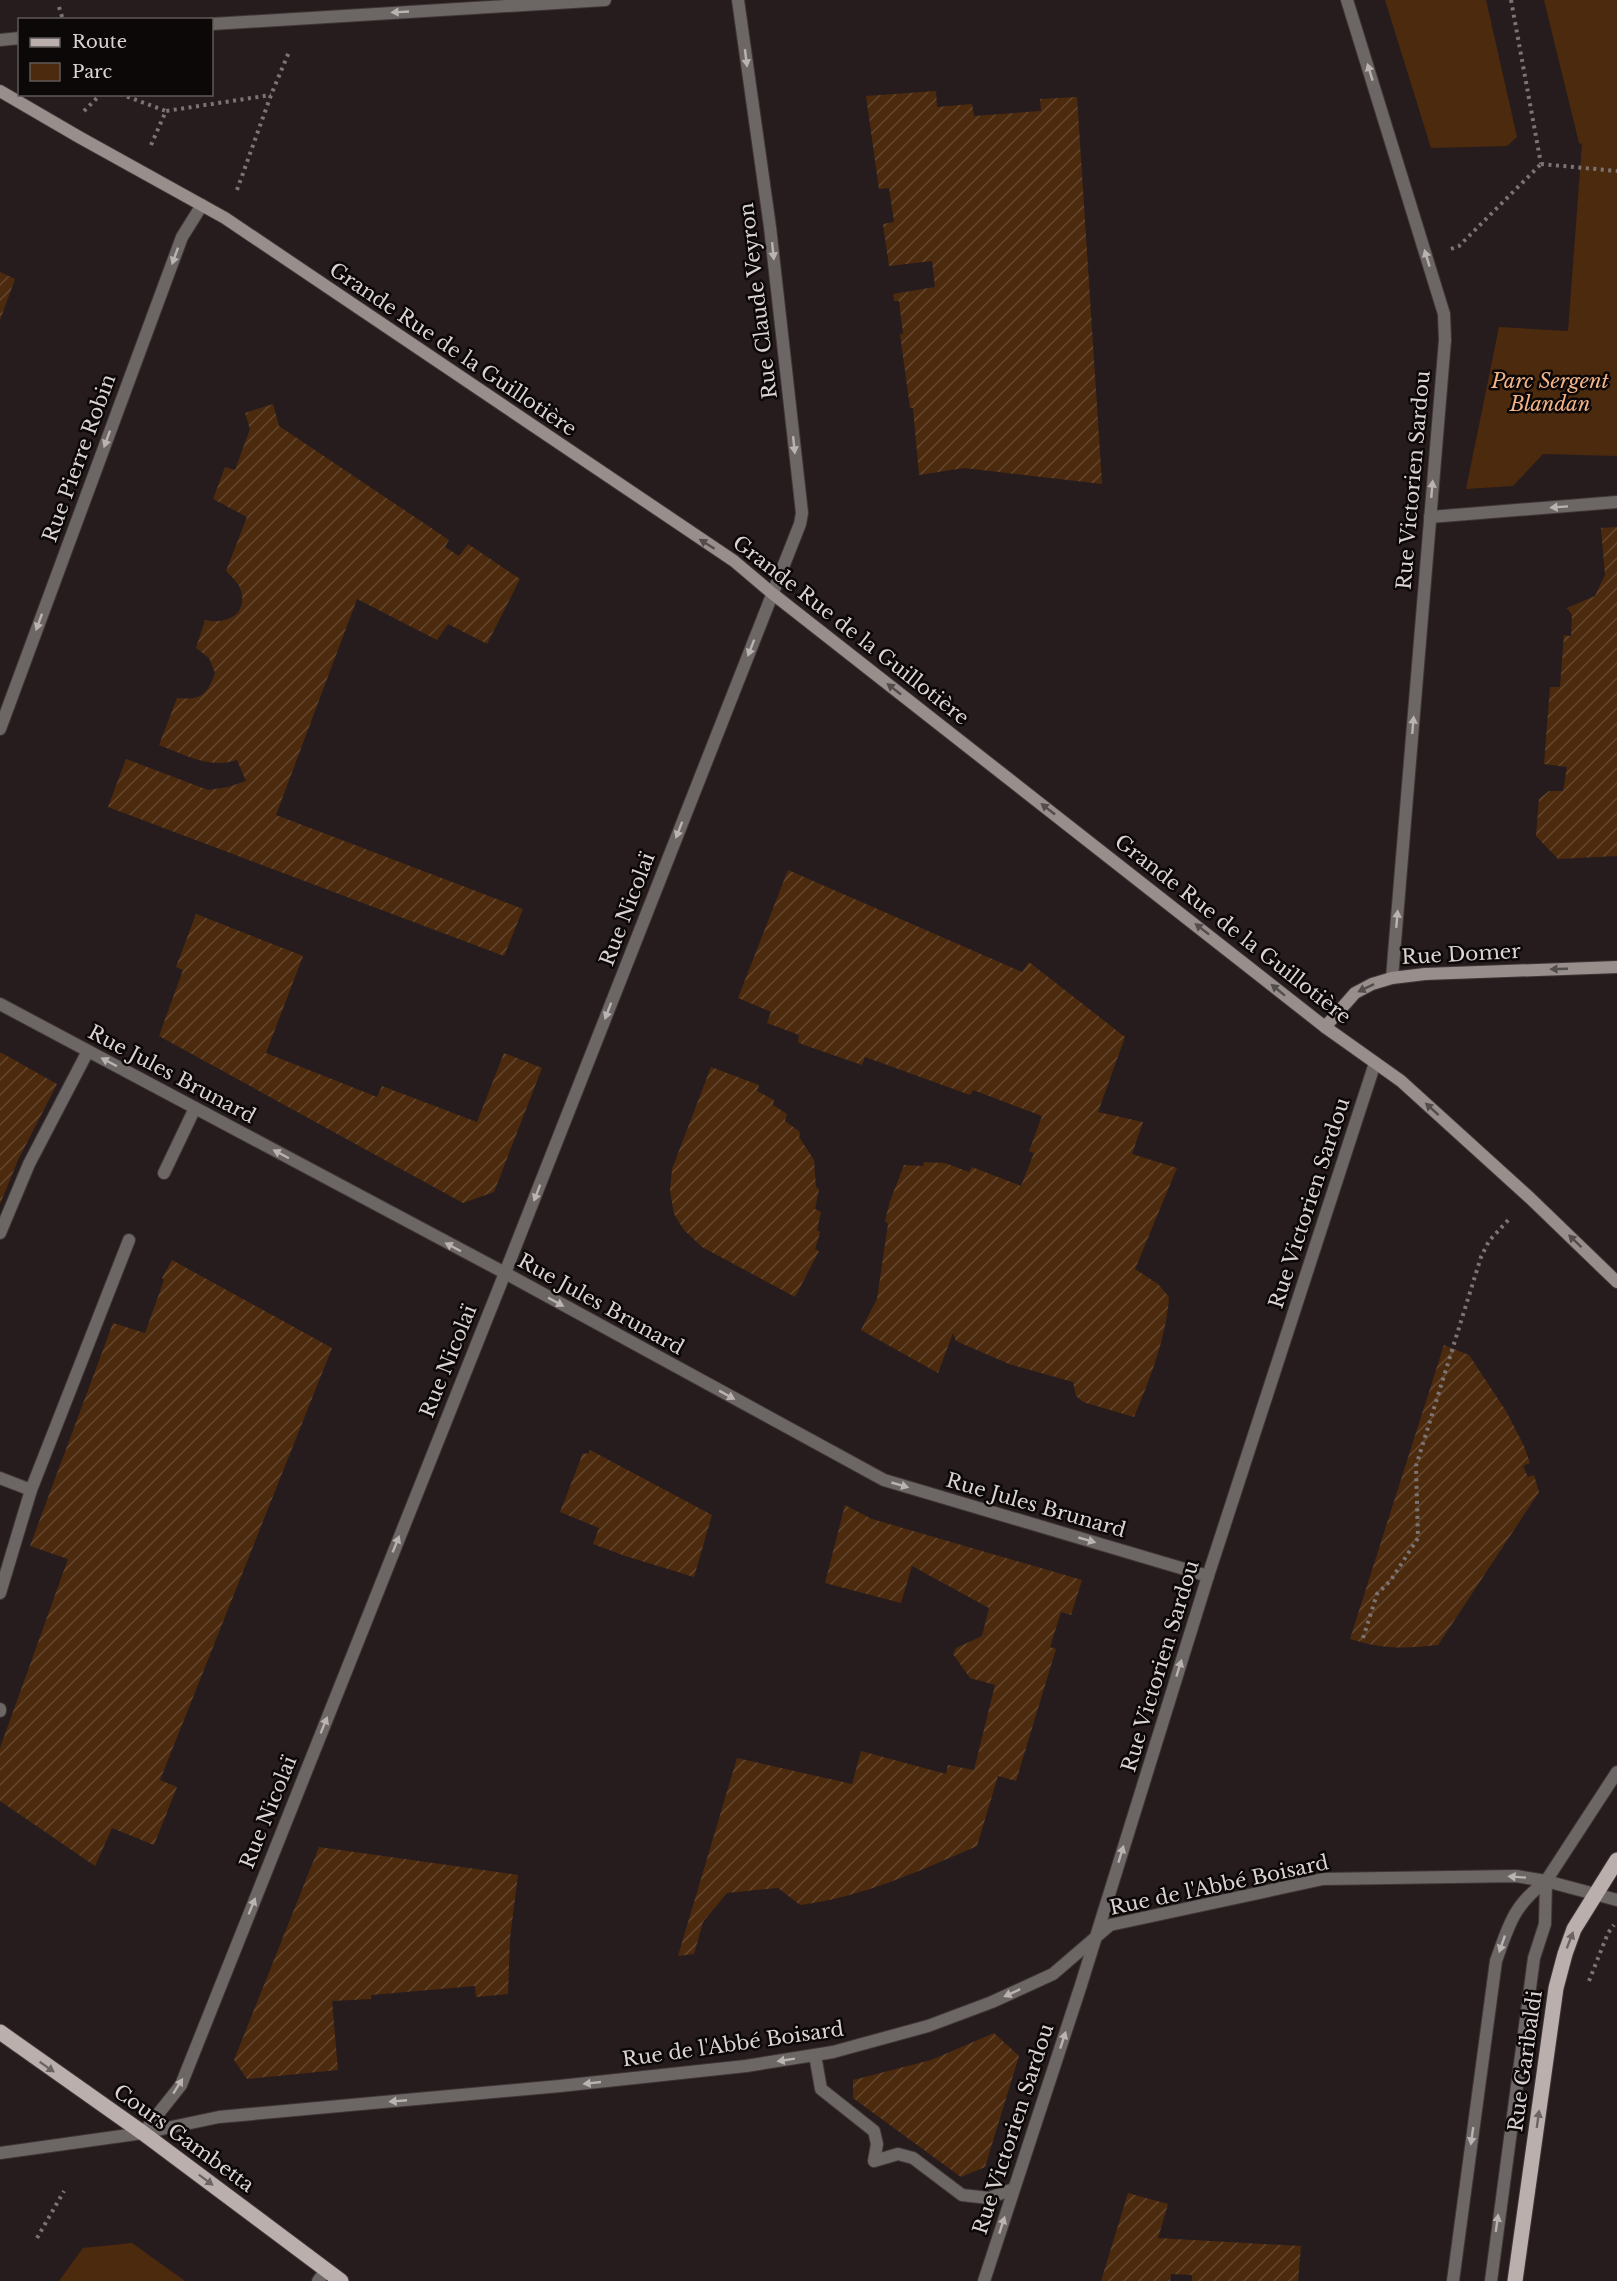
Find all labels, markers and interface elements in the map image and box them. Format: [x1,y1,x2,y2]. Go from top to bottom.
one-way arrow [391,7,410,16]
legend [18,18,213,96]
text: Route [72,31,127,53]
one-way arrow [741,49,750,68]
text: Parc [72,61,113,83]
one-way arrow [1365,63,1374,81]
street label: Rue Claude Veyron [734,201,782,400]
one-way arrow [768,242,777,261]
one-way arrow [169,248,179,266]
one-way arrow [1422,249,1431,267]
street label: Grande Rue de la Guillotière [325,257,581,441]
street label: Rue Victorien Sardou [1391,369,1435,591]
park label: Parc Sergent Blandan [1490,369,1610,416]
street label: Rue Pierre Robin [37,371,121,545]
one-way arrow [101,430,111,448]
one-way arrow [789,435,799,454]
one-way arrow [1427,479,1437,498]
one-way arrow [1549,502,1568,512]
street label: Grande Rue de la Guillotière [728,530,974,730]
one-way arrow [699,538,715,549]
one-way arrow [34,613,43,631]
one-way arrow [746,639,755,657]
one-way arrow [887,683,902,695]
one-way arrow [1408,715,1417,734]
one-way arrow [1040,802,1056,815]
one-way arrow [674,821,684,839]
street label: Grande Rue de la Guillotière [1110,829,1356,1029]
street label: Rue Nicolaï [594,849,660,969]
one-way arrow [1392,910,1402,929]
one-way arrow [1194,924,1209,936]
street label: Rue Domer [1401,939,1522,969]
one-way arrow [1549,964,1568,973]
one-way arrow [1270,983,1286,996]
one-way arrow [1357,983,1374,992]
one-way arrow [603,1002,612,1020]
street label: Rue Jules Brunard [84,1020,260,1128]
one-way arrow [101,1057,118,1067]
street label: Rue Victorien Sardou [1264,1095,1354,1311]
one-way arrow [1425,1103,1440,1116]
one-way arrow [272,1149,289,1159]
one-way arrow [531,1184,541,1202]
one-way arrow [1568,1235,1582,1249]
one-way arrow [444,1242,461,1252]
street label: Rue Jules Brunard [514,1248,688,1360]
one-way arrow [548,1297,565,1307]
street label: Rue Nicolaï [415,1301,482,1421]
one-way arrow [719,1390,736,1400]
street label: Rue Jules Brunard [943,1468,1129,1542]
one-way arrow [891,1481,909,1490]
one-way arrow [392,1535,401,1553]
one-way arrow [1078,1536,1096,1545]
street label: Rue Victorien Sardou [1116,1557,1204,1775]
one-way arrow [1175,1659,1185,1677]
one-way arrow [320,1716,329,1734]
street label: Rue Nicolaï [235,1752,302,1872]
one-way arrow [1117,1845,1126,1863]
street label: Rue de l'Abbé Boisard [1107,1850,1331,1920]
one-way arrow [1507,1872,1526,1882]
one-way arrow [248,1897,257,1915]
one-way arrow [1566,1931,1576,1949]
one-way arrow [1497,1935,1506,1953]
one-way arrow [1004,1988,1021,1997]
street label: Rue Garibaldi [1503,1989,1547,2133]
street label: Rue de l'Abbé Boisard [621,2017,845,2071]
street label: Rue Victorien Sardou [968,2021,1058,2237]
one-way arrow [1058,2031,1068,2049]
one-way arrow [776,2055,795,2064]
one-way arrow [40,2060,55,2072]
one-way arrow [173,2078,184,2095]
one-way arrow [583,2078,602,2088]
street label: Cours Gambetta [109,2079,260,2197]
one-way arrow [389,2096,408,2106]
one-way arrow [1533,2110,1542,2129]
one-way arrow [1468,2127,1477,2146]
one-way arrow [198,2174,214,2186]
one-way arrow [1493,2213,1502,2232]
one-way arrow [998,2216,1007,2234]

